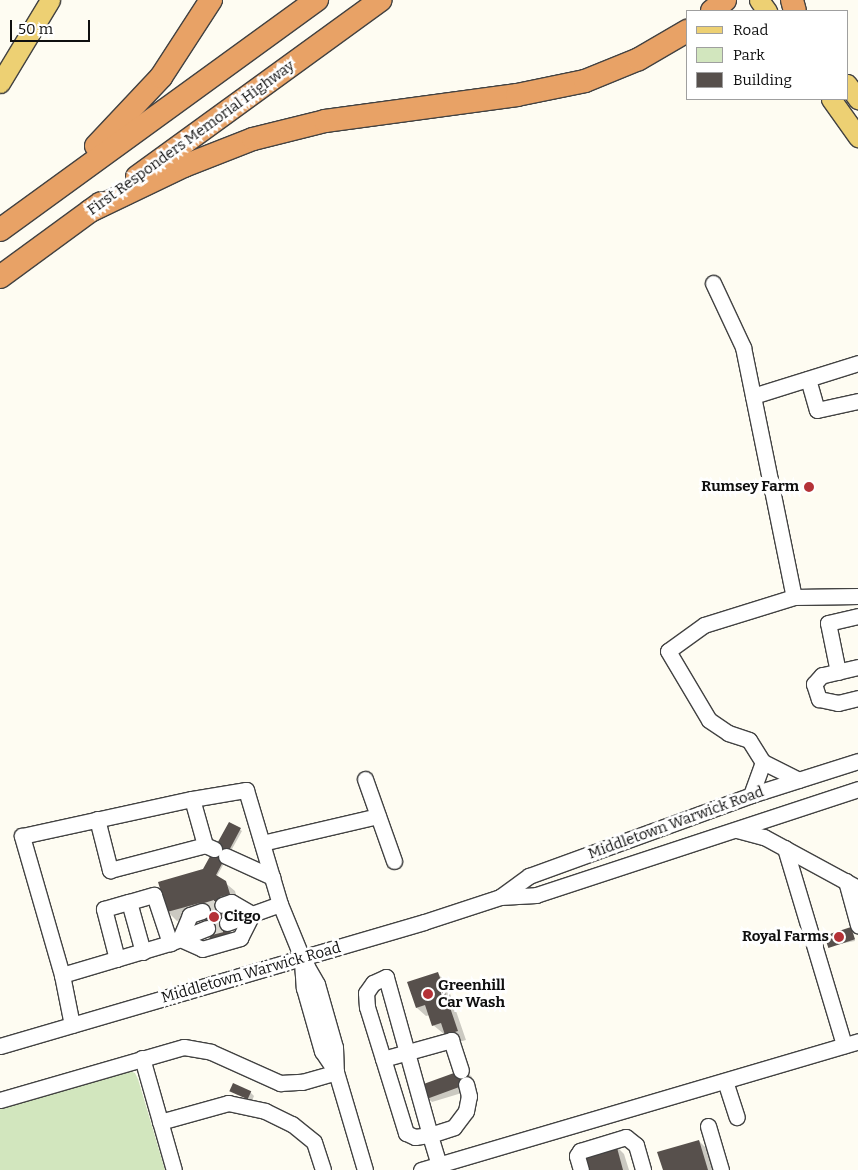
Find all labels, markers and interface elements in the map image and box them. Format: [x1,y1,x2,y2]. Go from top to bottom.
scale bar [12,10,92,42]
legend [686,10,848,100]
text: 50 m [18,20,53,38]
text: Road [733,21,768,39]
text: Park [733,46,765,64]
street label: First Responders Memorial Highway [84,57,298,219]
text: Building [733,71,792,89]
place label: Rumsey Farm [701,478,799,496]
marker: Rumsey Farm [803,481,815,493]
street label: Middletown Warwick Road [586,783,766,863]
place label: Citgo [224,908,261,926]
marker: Citgo [208,911,220,923]
place label: Royal Farms [742,928,829,946]
marker: Royal Farms [833,931,845,943]
street label: Middletown Warwick Road [159,939,343,1007]
place label: Greenhill Car Wash [438,976,505,1011]
marker: Greenhill Car Wash [422,988,434,1000]

